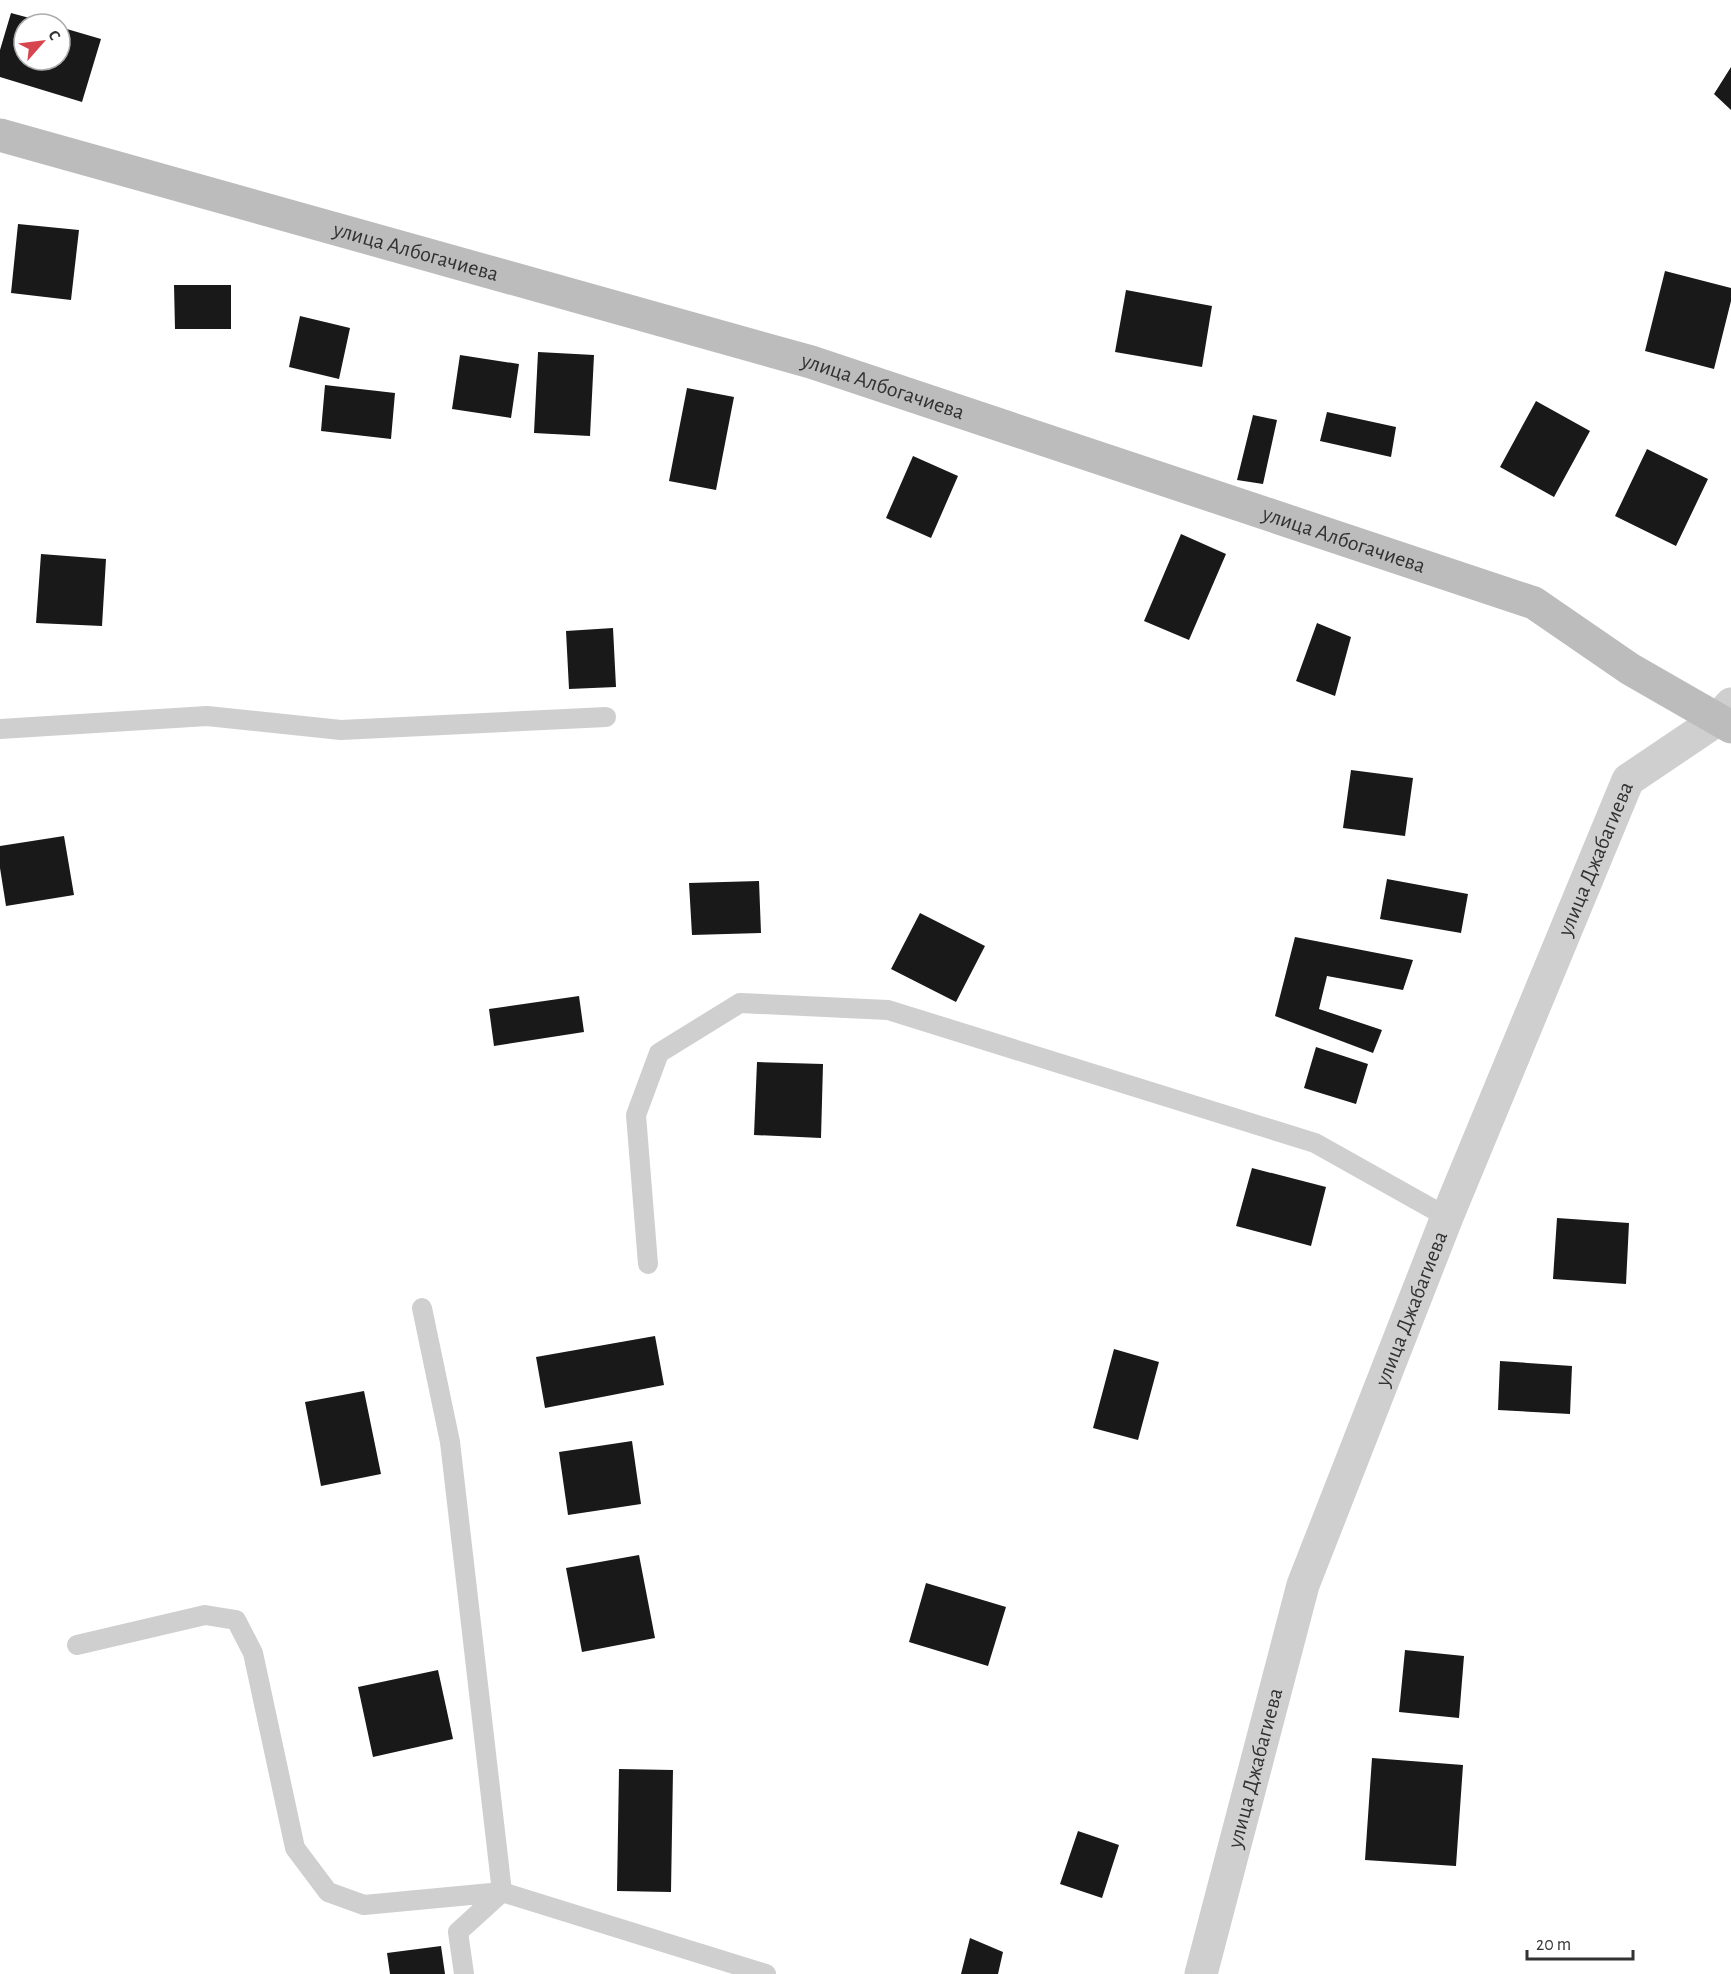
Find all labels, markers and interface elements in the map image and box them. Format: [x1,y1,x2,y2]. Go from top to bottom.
north arrow [12,12,72,72]
text: С [45,28,64,43]
street label: улица Албогачиева [330,218,501,285]
street label: улица Албогачиева [798,349,967,423]
street label: улица Албогачиева [1259,502,1428,577]
street label: улица Джабагиева [1553,779,1637,940]
street label: улица Джабагиева [1371,1228,1451,1390]
street label: улица Джабагиева [1223,1686,1287,1851]
scale bar [1527,1923,1634,1961]
text: 20 m [1536,1936,1571,1954]

